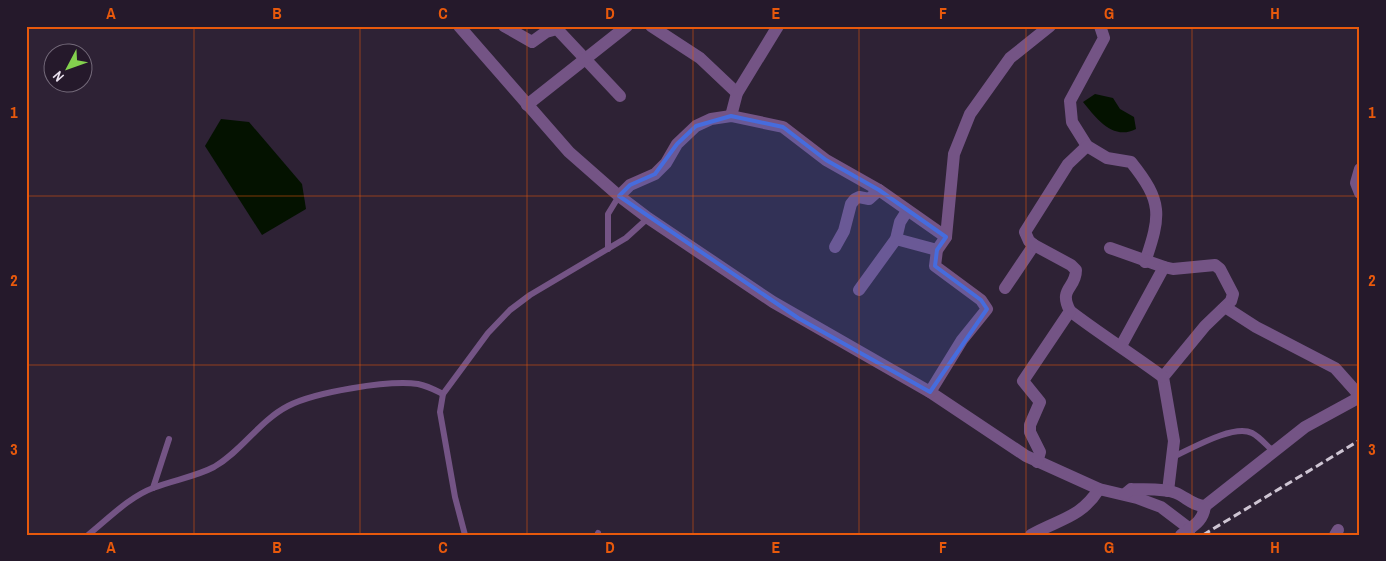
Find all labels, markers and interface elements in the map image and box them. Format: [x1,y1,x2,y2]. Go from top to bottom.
text: A [106,2,116,24]
text: B [272,2,282,24]
text: C [438,2,448,24]
text: D [605,2,615,24]
text: E [772,2,781,24]
text: F [939,2,947,24]
text: G [1104,2,1114,24]
text: H [1270,2,1280,24]
north arrow [42,42,92,92]
text: N [49,67,68,86]
text: 1 [10,101,18,123]
text: 1 [1368,101,1376,123]
text: 2 [10,269,18,291]
text: 2 [1368,269,1376,291]
text: 3 [10,438,18,460]
text: 3 [1368,438,1376,460]
text: A [106,536,116,558]
text: B [272,536,282,558]
text: C [438,536,448,558]
text: D [605,536,615,558]
text: E [772,536,781,558]
text: F [939,536,947,558]
text: G [1104,536,1114,558]
text: H [1270,536,1280,558]

